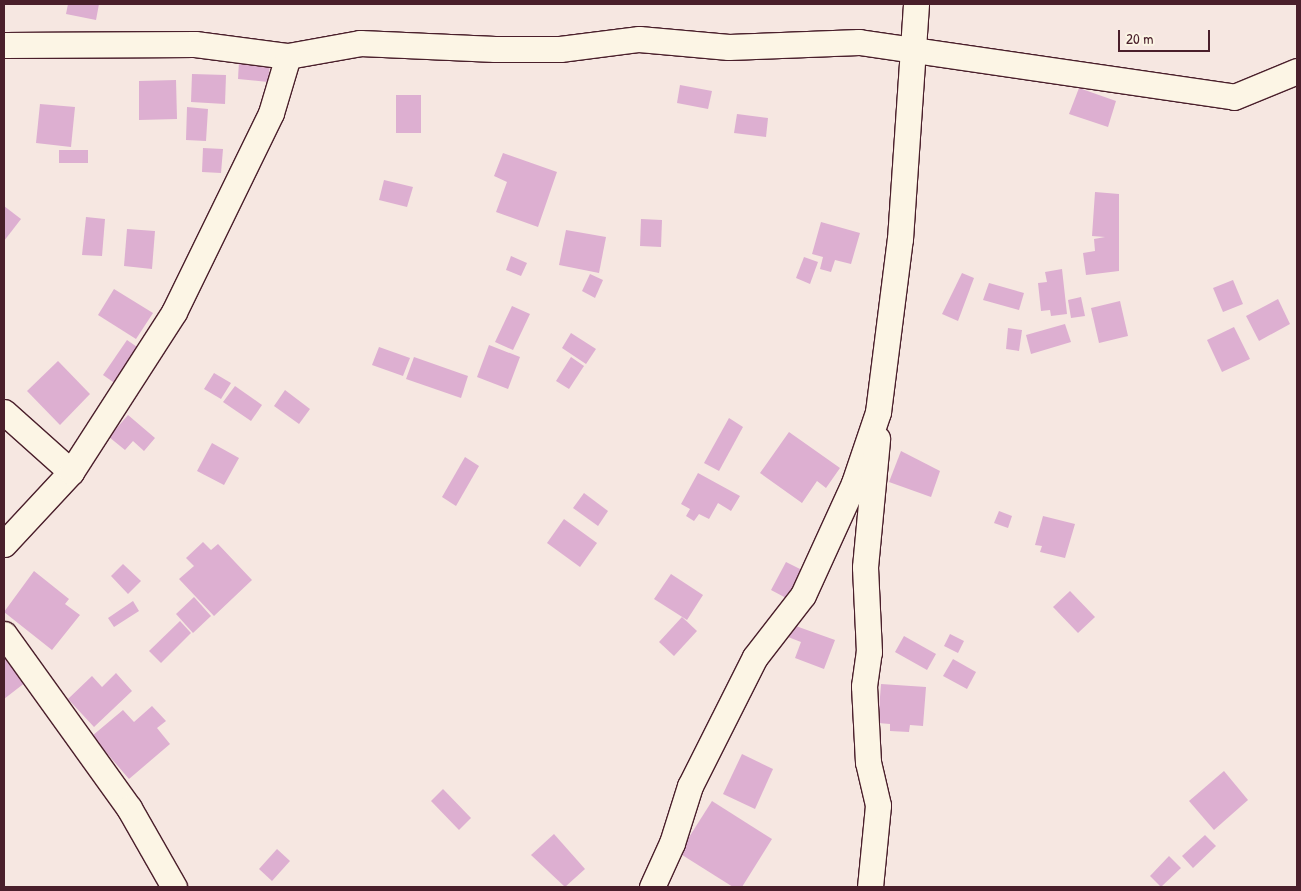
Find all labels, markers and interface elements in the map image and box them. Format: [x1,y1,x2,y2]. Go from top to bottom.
scale bar [1121,20,1214,52]
text: 20 m [1126,28,1153,49]

